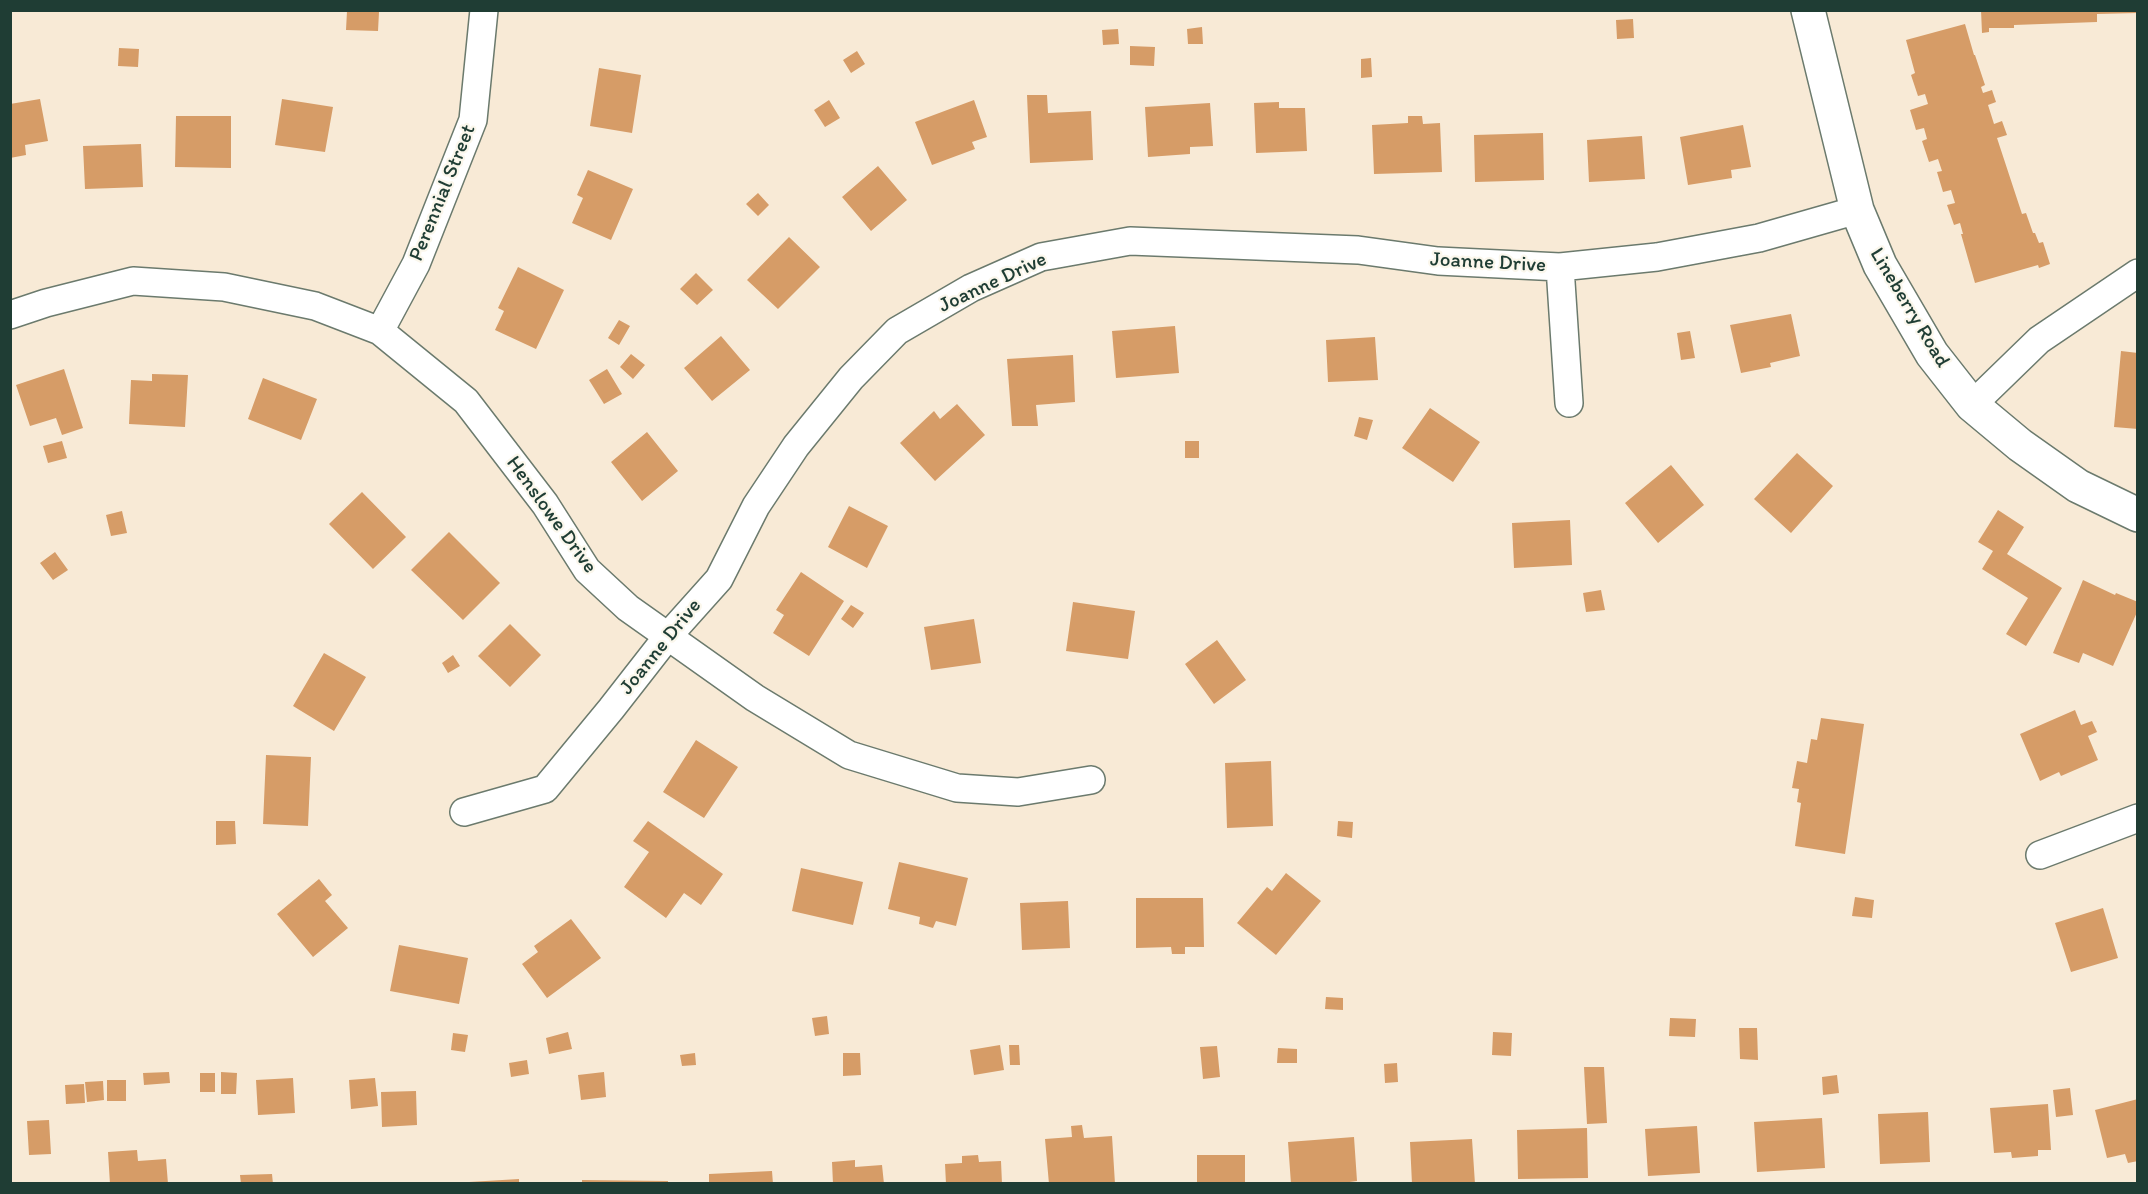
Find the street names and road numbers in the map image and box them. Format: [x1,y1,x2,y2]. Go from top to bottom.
street label: Perennial Street [404,121,482,265]
street label: Lineberry Road [1863,244,1955,372]
street label: Joanne Drive [935,247,1051,319]
street label: Joanne Drive [1429,247,1547,279]
street label: Henslowe Drive [500,451,602,579]
street label: Joanne Drive [615,594,707,700]

